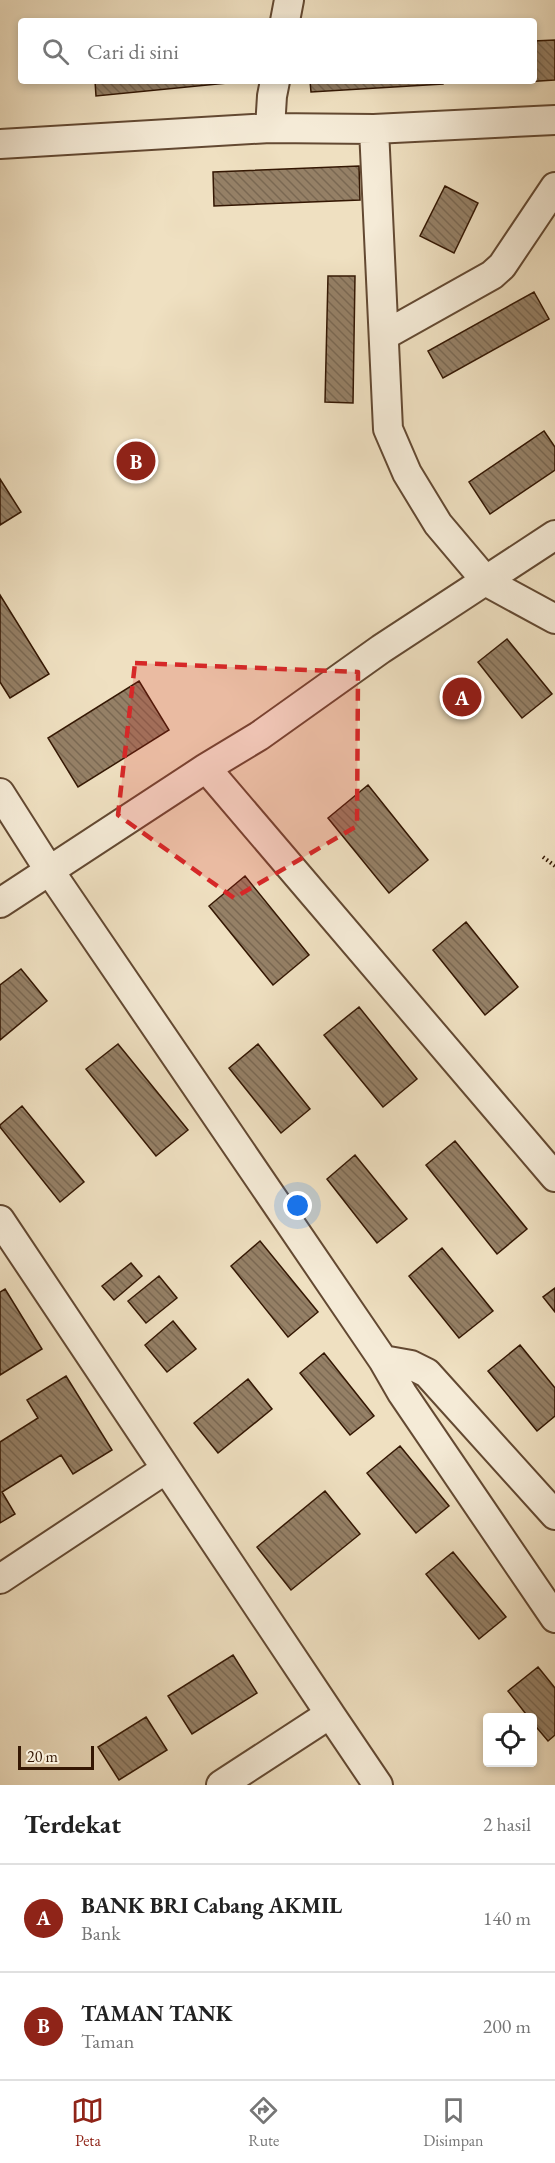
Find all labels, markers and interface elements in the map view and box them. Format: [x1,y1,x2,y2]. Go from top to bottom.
search box [18,18,537,84]
icon: search [39,35,72,68]
text: Cari di sini [87,37,179,66]
pin: B [116,438,156,484]
pin: A [442,674,482,720]
your location [283,1191,312,1220]
map controls [483,1713,537,1767]
button: locate [483,1713,537,1767]
scale bar [18,1743,94,1770]
text: 20 m [27,1746,58,1767]
text: Terdekat [24,1807,121,1841]
text: 2 hasil [483,1811,531,1837]
text: BANK BRI Cabang AKMIL [81,1891,342,1920]
text: A [36,1905,51,1931]
text: 140 m [483,1905,531,1931]
text: Bank [81,1920,121,1946]
text: TAMAN TANK [81,1999,233,2028]
text: B [37,2013,50,2039]
text: 200 m [483,2013,531,2039]
text: Taman [81,2028,134,2054]
tab: Peta [71,2094,104,2151]
tab: Rute [247,2094,280,2151]
tab: Disimpan [423,2094,484,2151]

